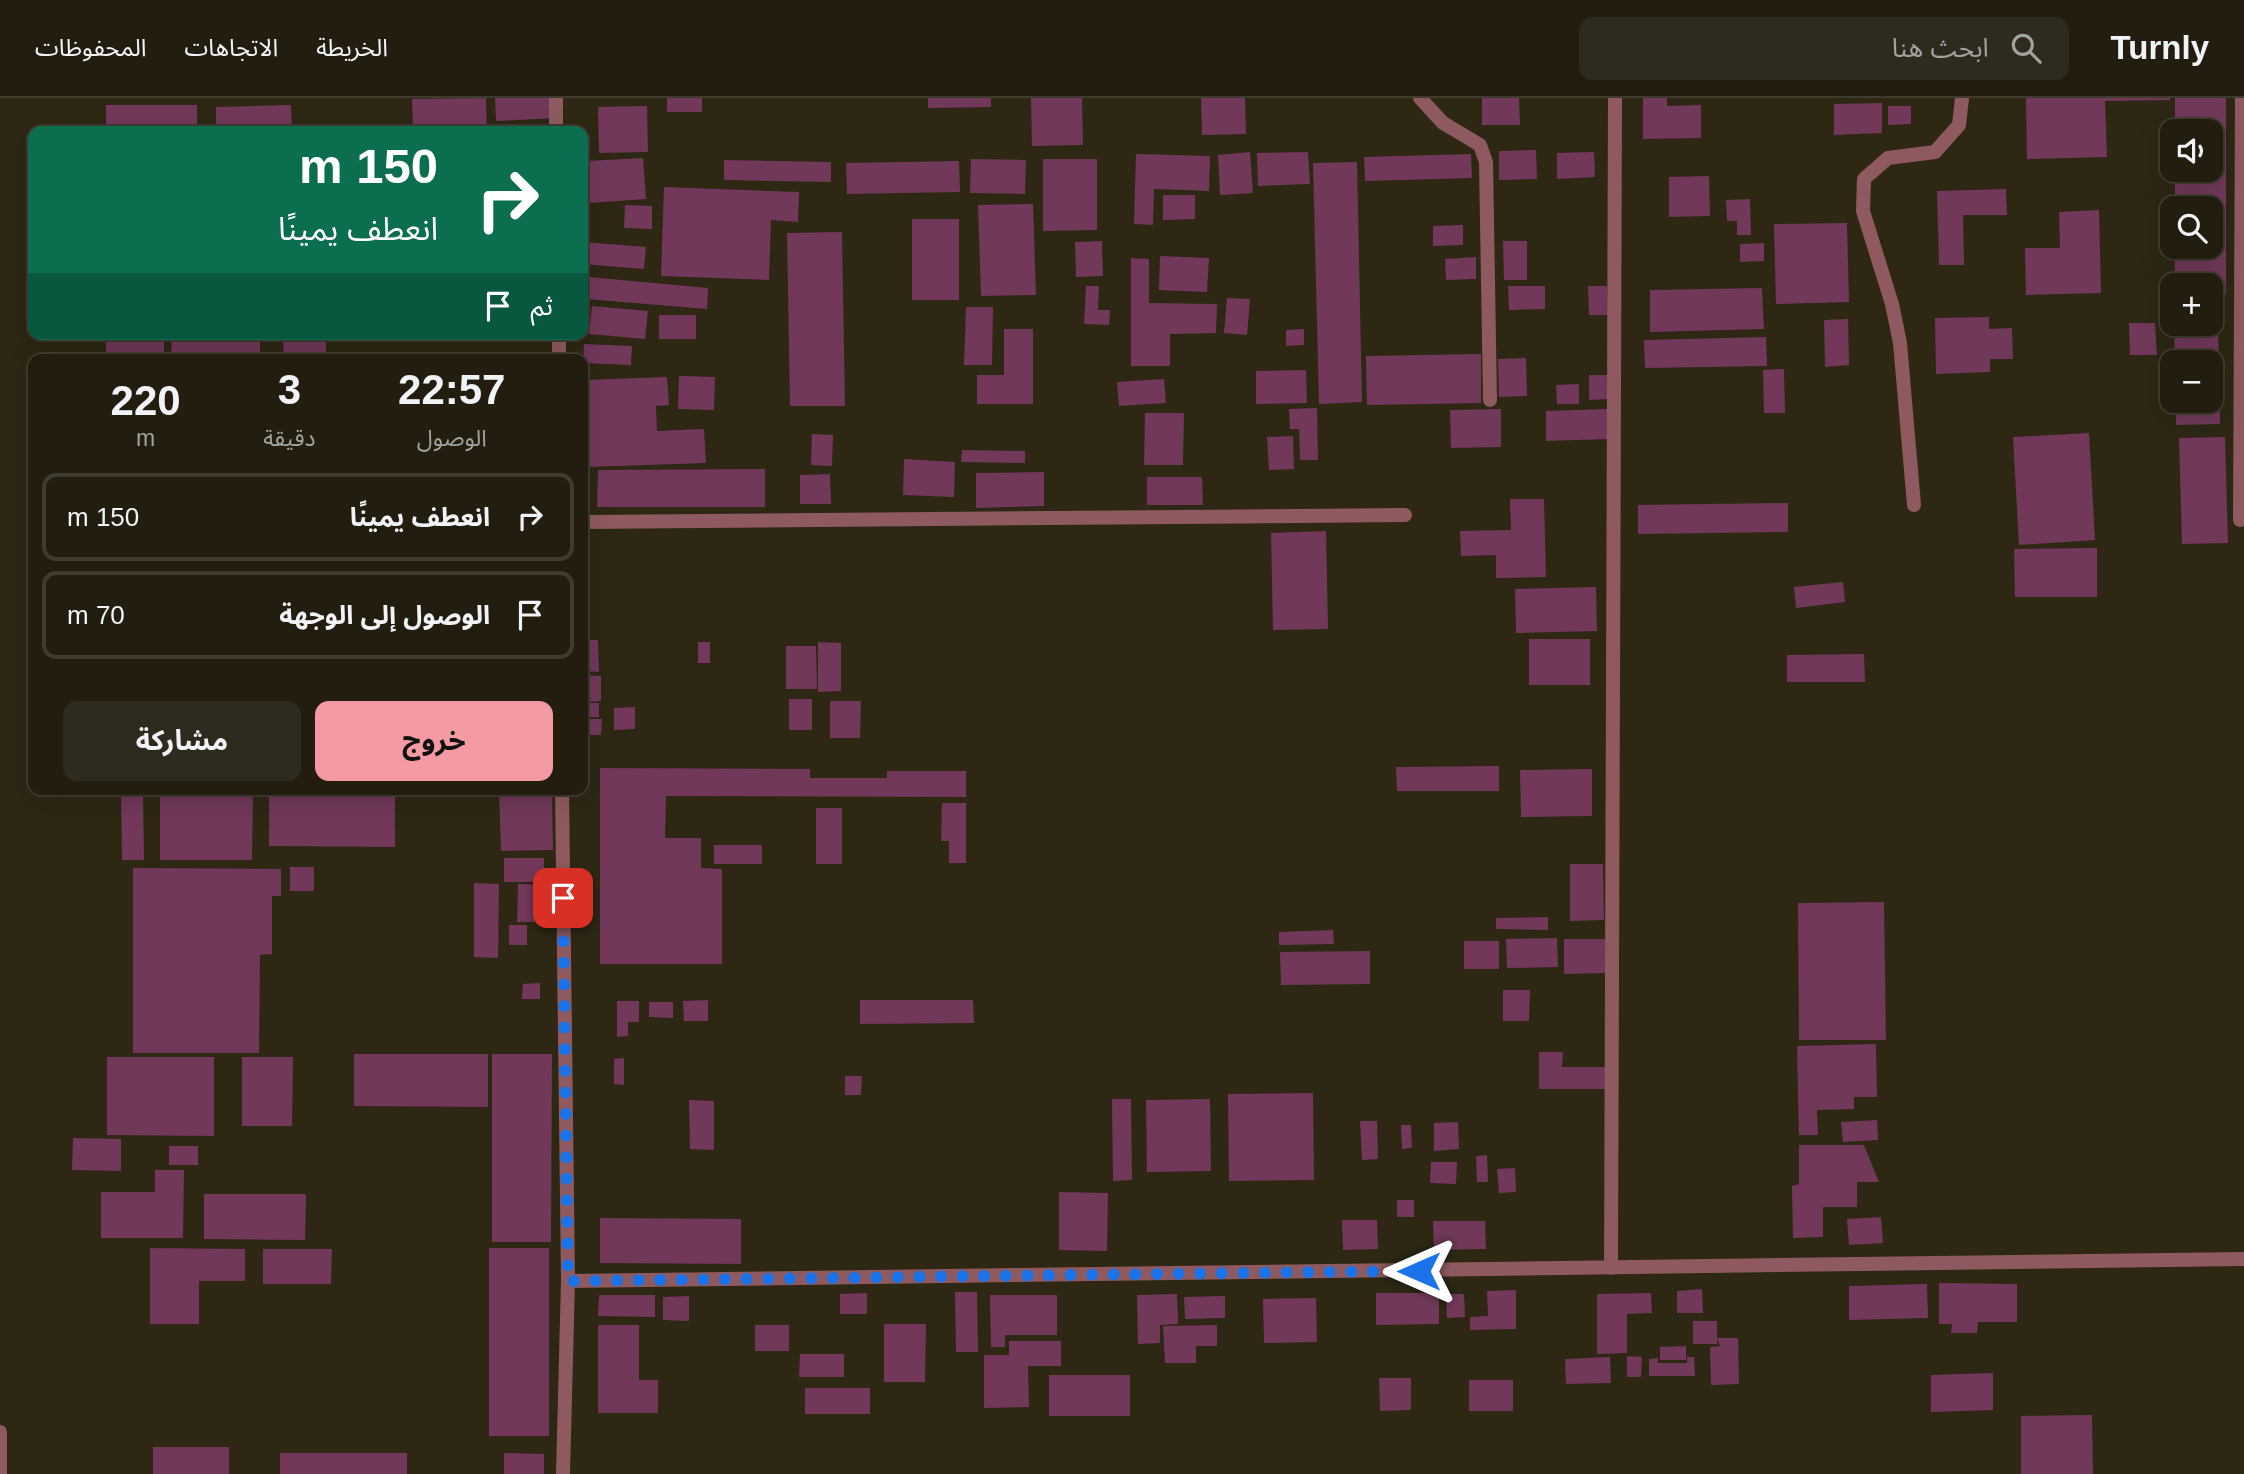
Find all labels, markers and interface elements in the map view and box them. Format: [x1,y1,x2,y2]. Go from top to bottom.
search box [1579,17,2069,80]
icon: search [2007,29,2045,67]
text: Turnly [2111,29,2209,66]
text: ابحث هنا [1892,33,1989,63]
text: المحفوظات [35,34,146,61]
text: الاتجاهات [184,34,278,61]
text: الخريطة [316,34,388,61]
map controls [2160,119,2223,413]
button: sound [2160,119,2223,182]
text: 150 m [299,139,438,193]
icon: right [462,154,553,245]
button: search [2160,196,2223,259]
text: انعطف يمينًا [278,211,438,247]
button: + [2160,273,2223,336]
icon: arrive [479,287,517,325]
text: ثم [531,291,553,321]
button: − [2160,350,2223,413]
text: 3 [278,366,301,413]
text: 22:57 [398,366,505,413]
text: 220 [111,377,181,424]
text: m [136,425,155,451]
text: دقيقة [263,425,316,451]
text: الوصول [417,425,487,451]
icon: right [511,498,549,536]
text: 150 m [67,502,139,532]
text: انعطف يمينًا [350,502,490,532]
icon: arrive [511,596,549,634]
text: 70 m [67,600,125,630]
text: الوصول إلى الوجهة [279,600,490,630]
button: مشاركة [63,701,301,781]
button: خروج [315,701,553,781]
pin [533,868,593,928]
icon: arrive [544,879,582,917]
position arrow [1382,1234,1456,1308]

